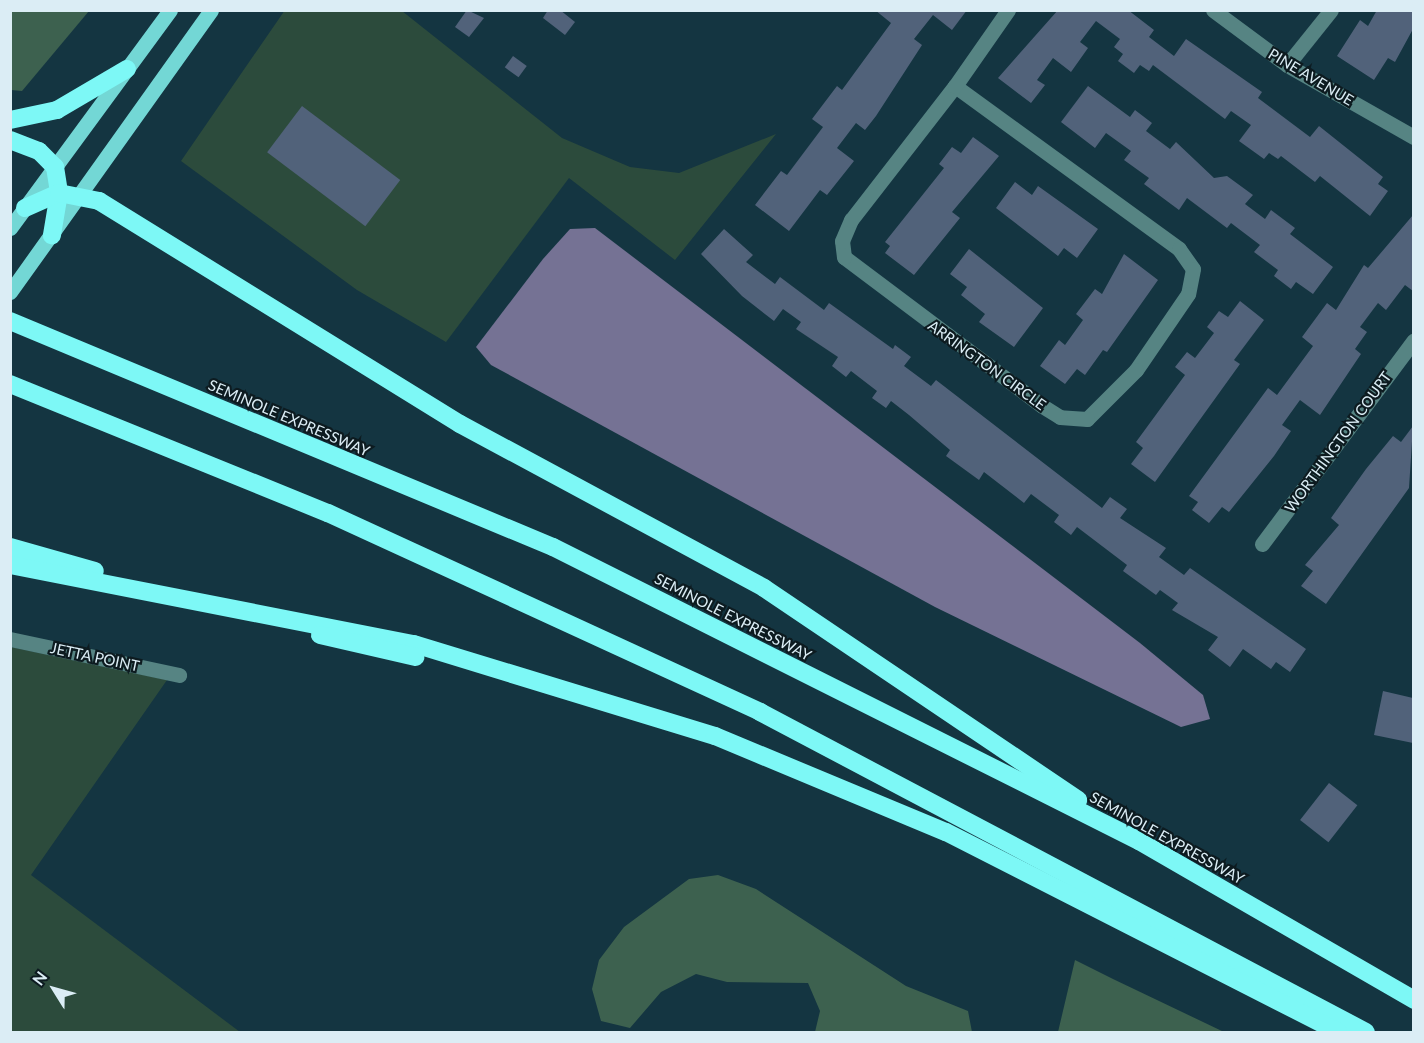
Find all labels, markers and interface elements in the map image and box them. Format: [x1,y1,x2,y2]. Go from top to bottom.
street label: PINE AVENUE [1265,44,1357,110]
street label: ARRINGTON CIRCLE [925,316,1049,414]
street label: WORTHINGTON COURT [1281,368,1395,516]
street label: SEMINOLE EXPRESSWAY [206,376,372,460]
street label: SEMINOLE EXPRESSWAY [652,570,814,664]
street label: JETTA POINT [49,639,141,675]
street label: SEMINOLE EXPRESSWAY [1087,788,1247,888]
north arrow [24,959,84,1019]
text: N [28,967,51,989]

